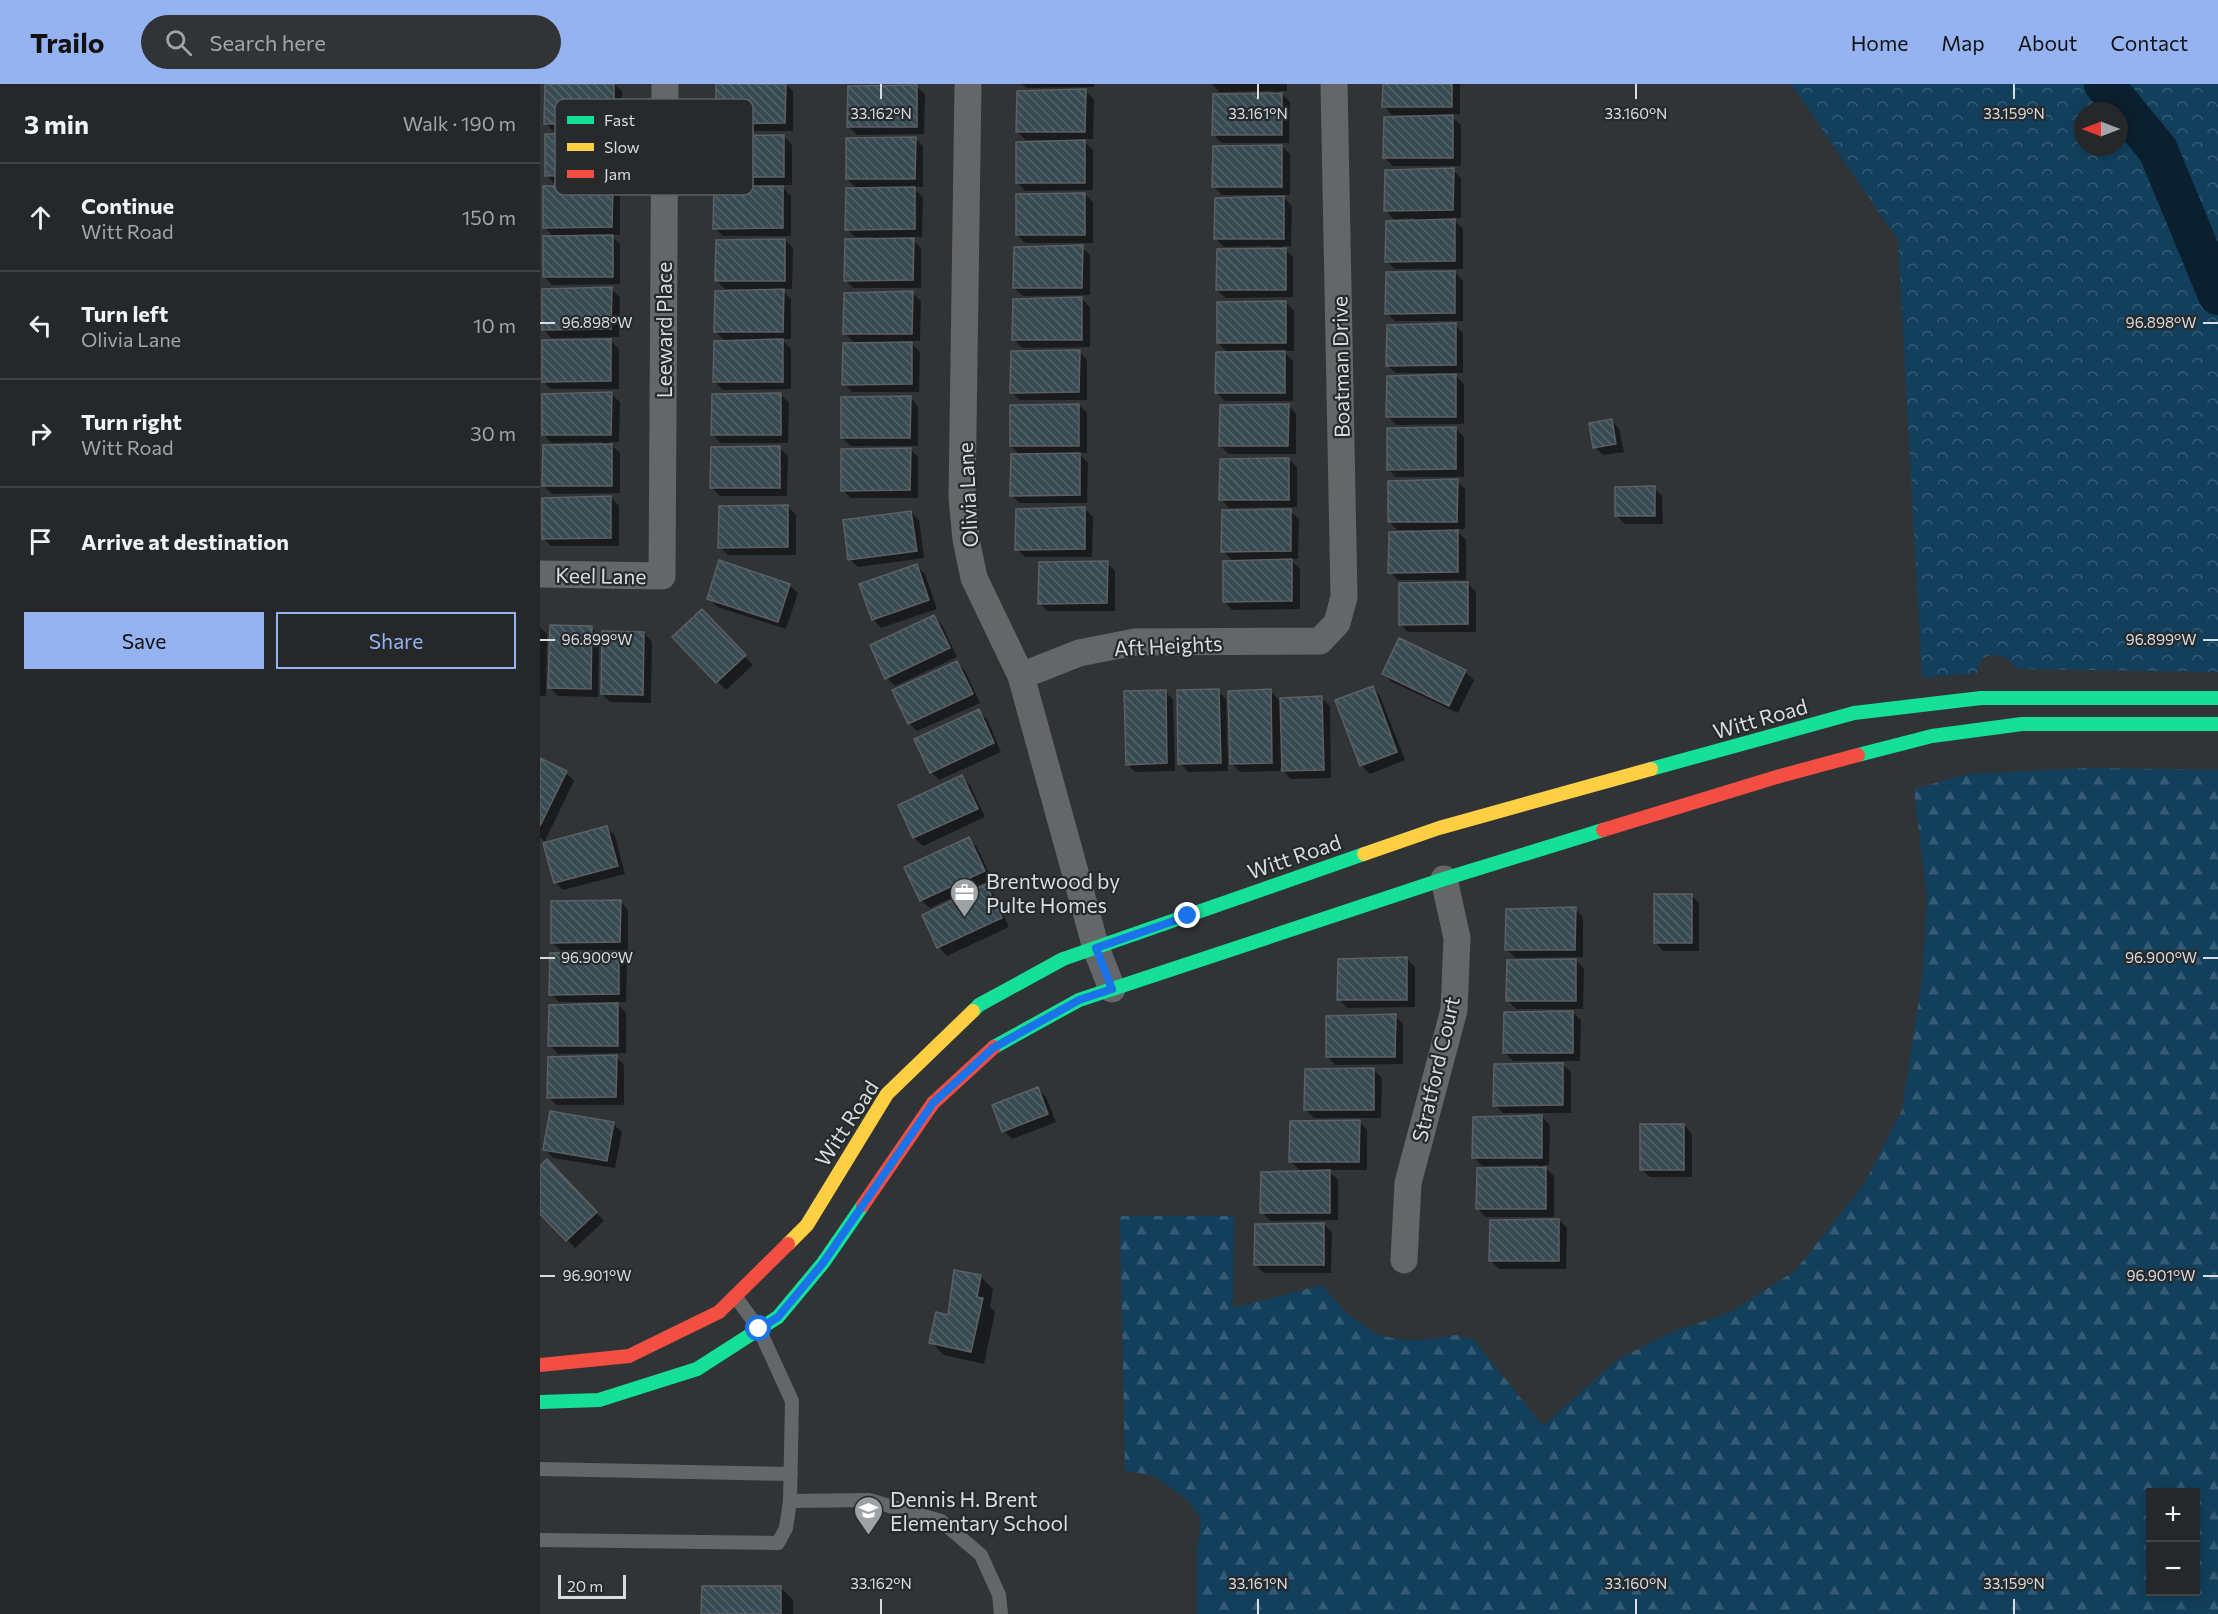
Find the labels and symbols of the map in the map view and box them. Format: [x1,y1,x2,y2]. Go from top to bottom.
legend [555,99,753,195]
north arrow [2074,102,2128,156]
text: 33.162°N [850,104,912,122]
text: 33.161°N [1228,104,1288,122]
text: 33.160°N [1605,104,1667,122]
text: 33.159°N [1983,104,2045,122]
text: Fast [604,110,635,129]
text: Slow [604,137,640,156]
text: Jam [604,164,631,183]
street label: Leeward Place [651,262,676,398]
street label: Boatman Drive [1326,296,1354,438]
text: 96.898°W [562,313,632,331]
text: 96.898°W [2126,313,2196,331]
street label: Olivia Lane [952,442,982,548]
street label: Keel Lane [555,562,647,588]
text: 96.899°W [562,630,632,648]
street label: Aft Heights [1113,630,1223,660]
text: 96.899°W [2126,630,2196,648]
street label: Witt Road [1710,693,1810,743]
street label: Witt Road [1244,828,1344,884]
place label: Brentwood by Pulte Homes [986,868,1120,917]
office icon: Brentwood by Pulte Homes [949,876,981,918]
route end [1174,902,1200,928]
text: 96.900°W [561,948,633,966]
text: 96.900°W [2125,948,2197,966]
street label: Stratford Court [1406,994,1464,1144]
street label: Witt Road [809,1075,883,1171]
text: 96.901°W [562,1266,632,1284]
text: 96.901°W [2126,1266,2196,1284]
route start [745,1315,771,1341]
place label: Dennis H. Brent Elementary School [890,1486,1068,1535]
school or university icon: Dennis H. Brent Elementary School [853,1494,885,1536]
scale bar [558,1572,626,1600]
text: 33.162°N [850,1574,912,1592]
text: 33.161°N [1228,1574,1288,1592]
text: 33.160°N [1605,1574,1667,1592]
text: 33.159°N [1983,1574,2045,1592]

